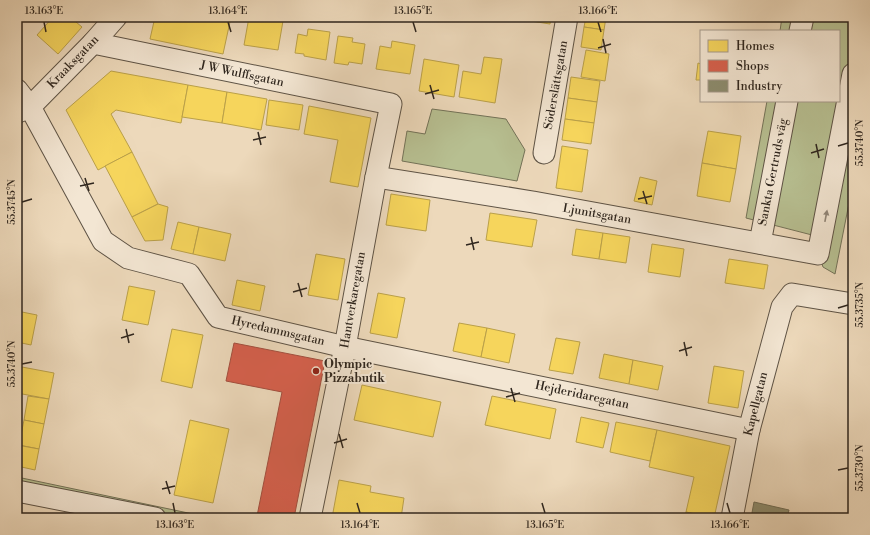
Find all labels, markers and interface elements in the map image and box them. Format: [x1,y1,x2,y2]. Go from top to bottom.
text: 13.163°E [25,5,63,17]
text: 13.164°E [209,5,248,17]
text: 13.165°E [394,5,432,17]
text: 13.166°E [579,5,618,17]
legend [700,30,840,102]
street label: Kraaksgatan [44,32,102,92]
street label: Söderslättsgatan [541,39,571,131]
text: Homes [736,39,774,54]
street label: J W Wulffsgatan [198,58,285,90]
text: Shops [736,59,769,74]
text: Industry [736,79,783,94]
street label: Sankta Gertruds väg [755,116,791,227]
text: 55.3740°N [854,119,866,166]
text: 55.3745°N [6,179,18,225]
street label: Ljunitsgatan [562,201,632,227]
one-way arrow [823,209,829,222]
street label: Hantverkaregatan [337,251,369,349]
text: 55.3735°N [854,282,866,328]
street label: Hyredammsgatan [230,313,326,349]
text: 55.3740°N [6,340,18,387]
place label: Olympic Pizzabutik [324,357,385,386]
marker: Olympic Pizzabutik [311,366,321,376]
street label: Kapellgatan [741,370,771,438]
street label: Hejderidaregatan [534,378,630,412]
text: 55.3730°N [854,444,866,491]
text: 13.163°E [156,519,194,531]
text: 13.164°E [341,519,380,531]
text: 13.165°E [526,519,564,531]
text: 13.166°E [711,519,750,531]

